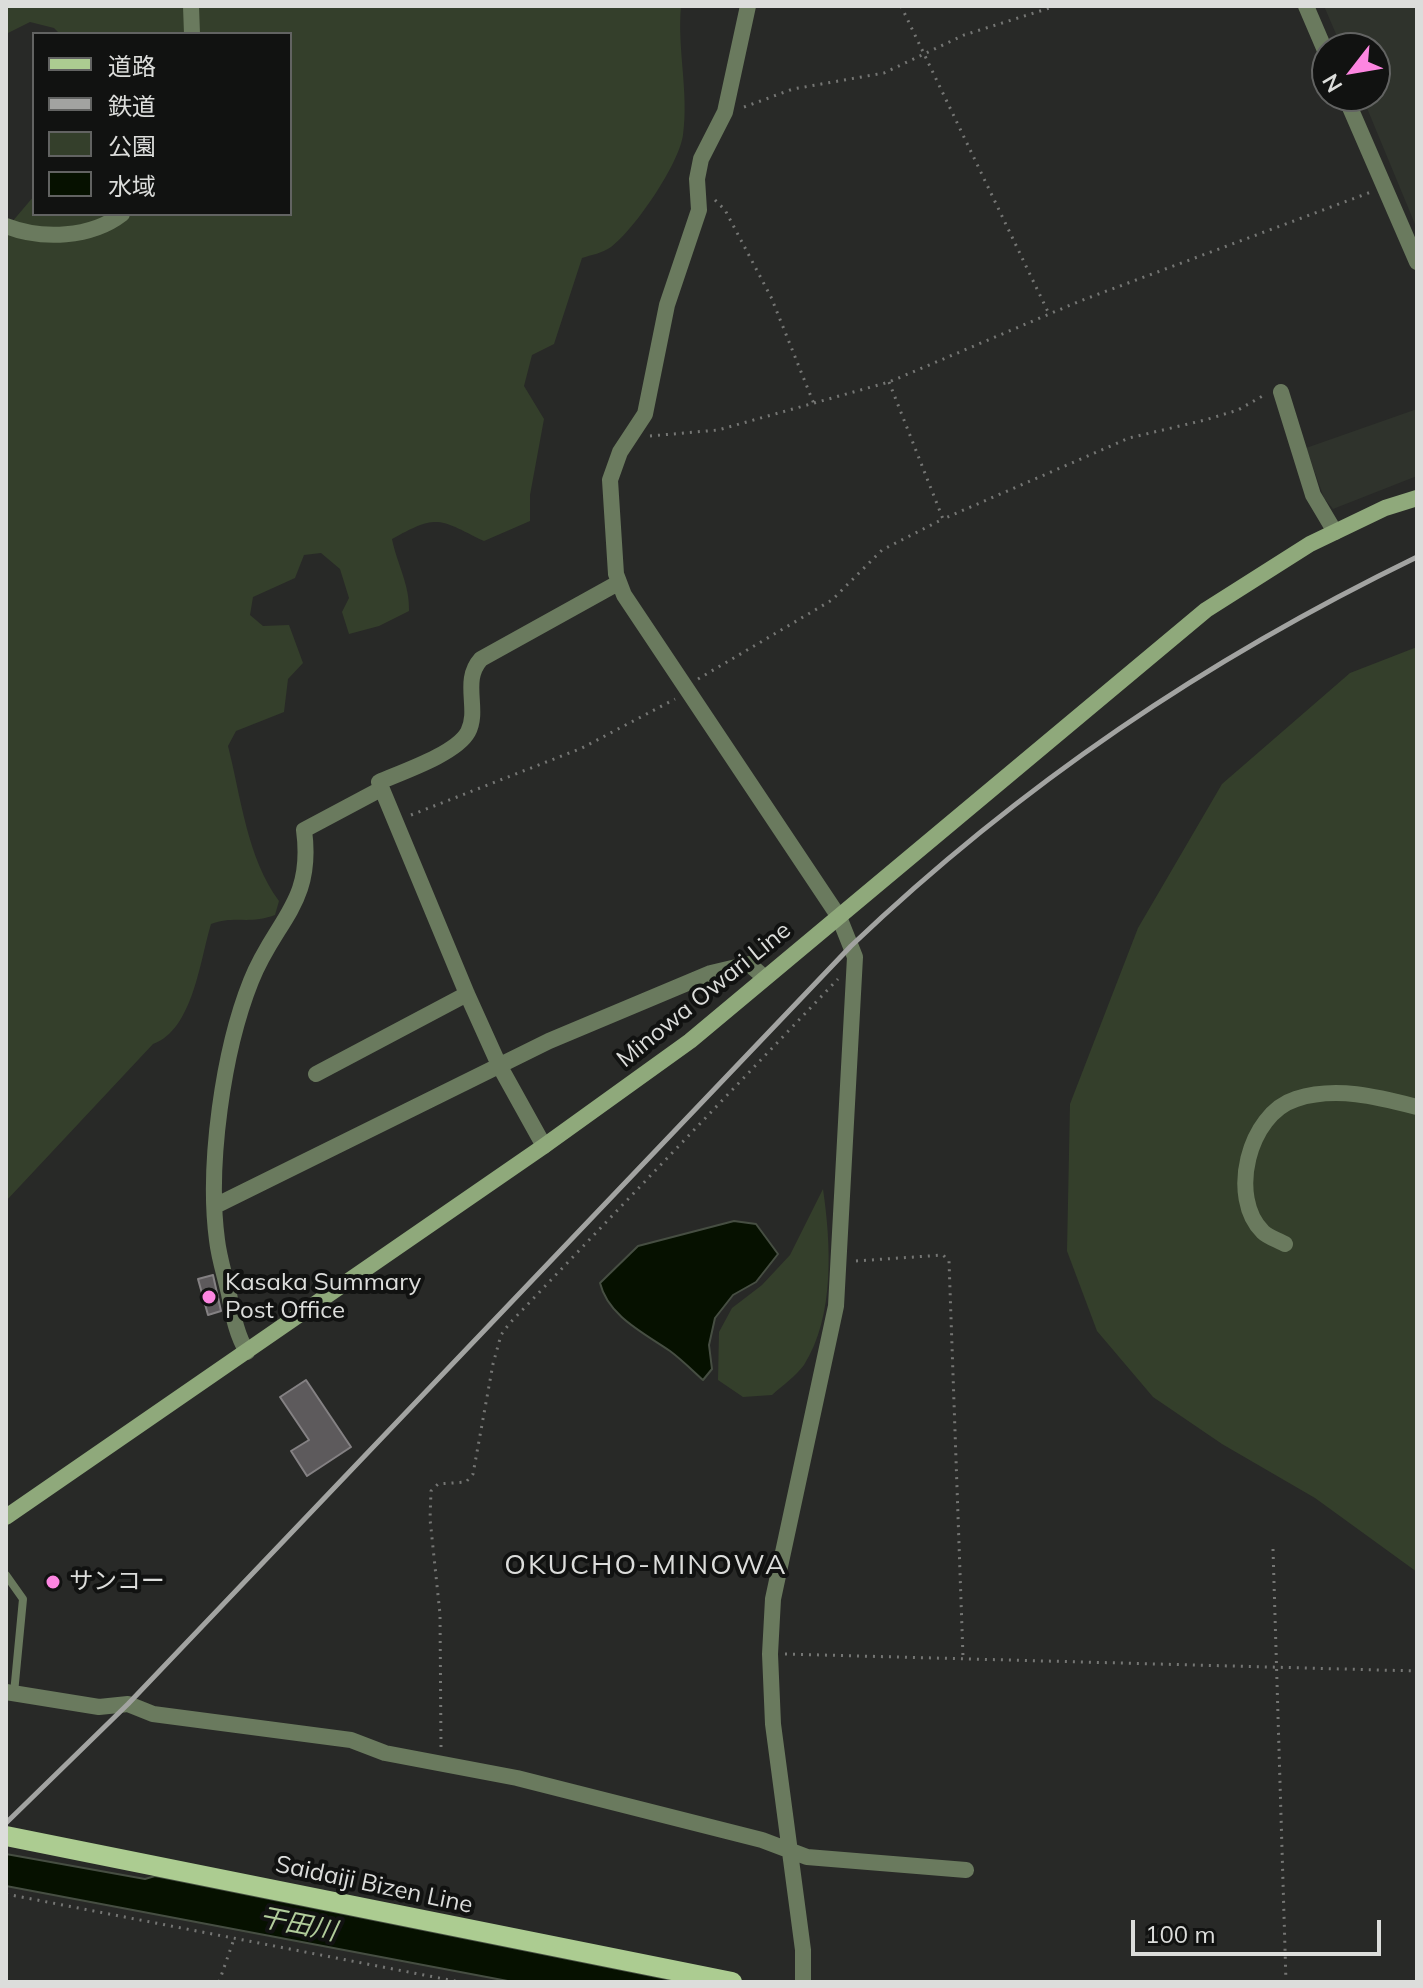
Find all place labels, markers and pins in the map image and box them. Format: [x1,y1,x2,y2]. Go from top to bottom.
place label: Kasaka Summary Post Office [225,1269,421,1325]
marker: Kasaka Summary Post Office [200,1288,218,1306]
place label: サンコー [69,1568,165,1596]
marker: サンコー [44,1573,62,1591]

